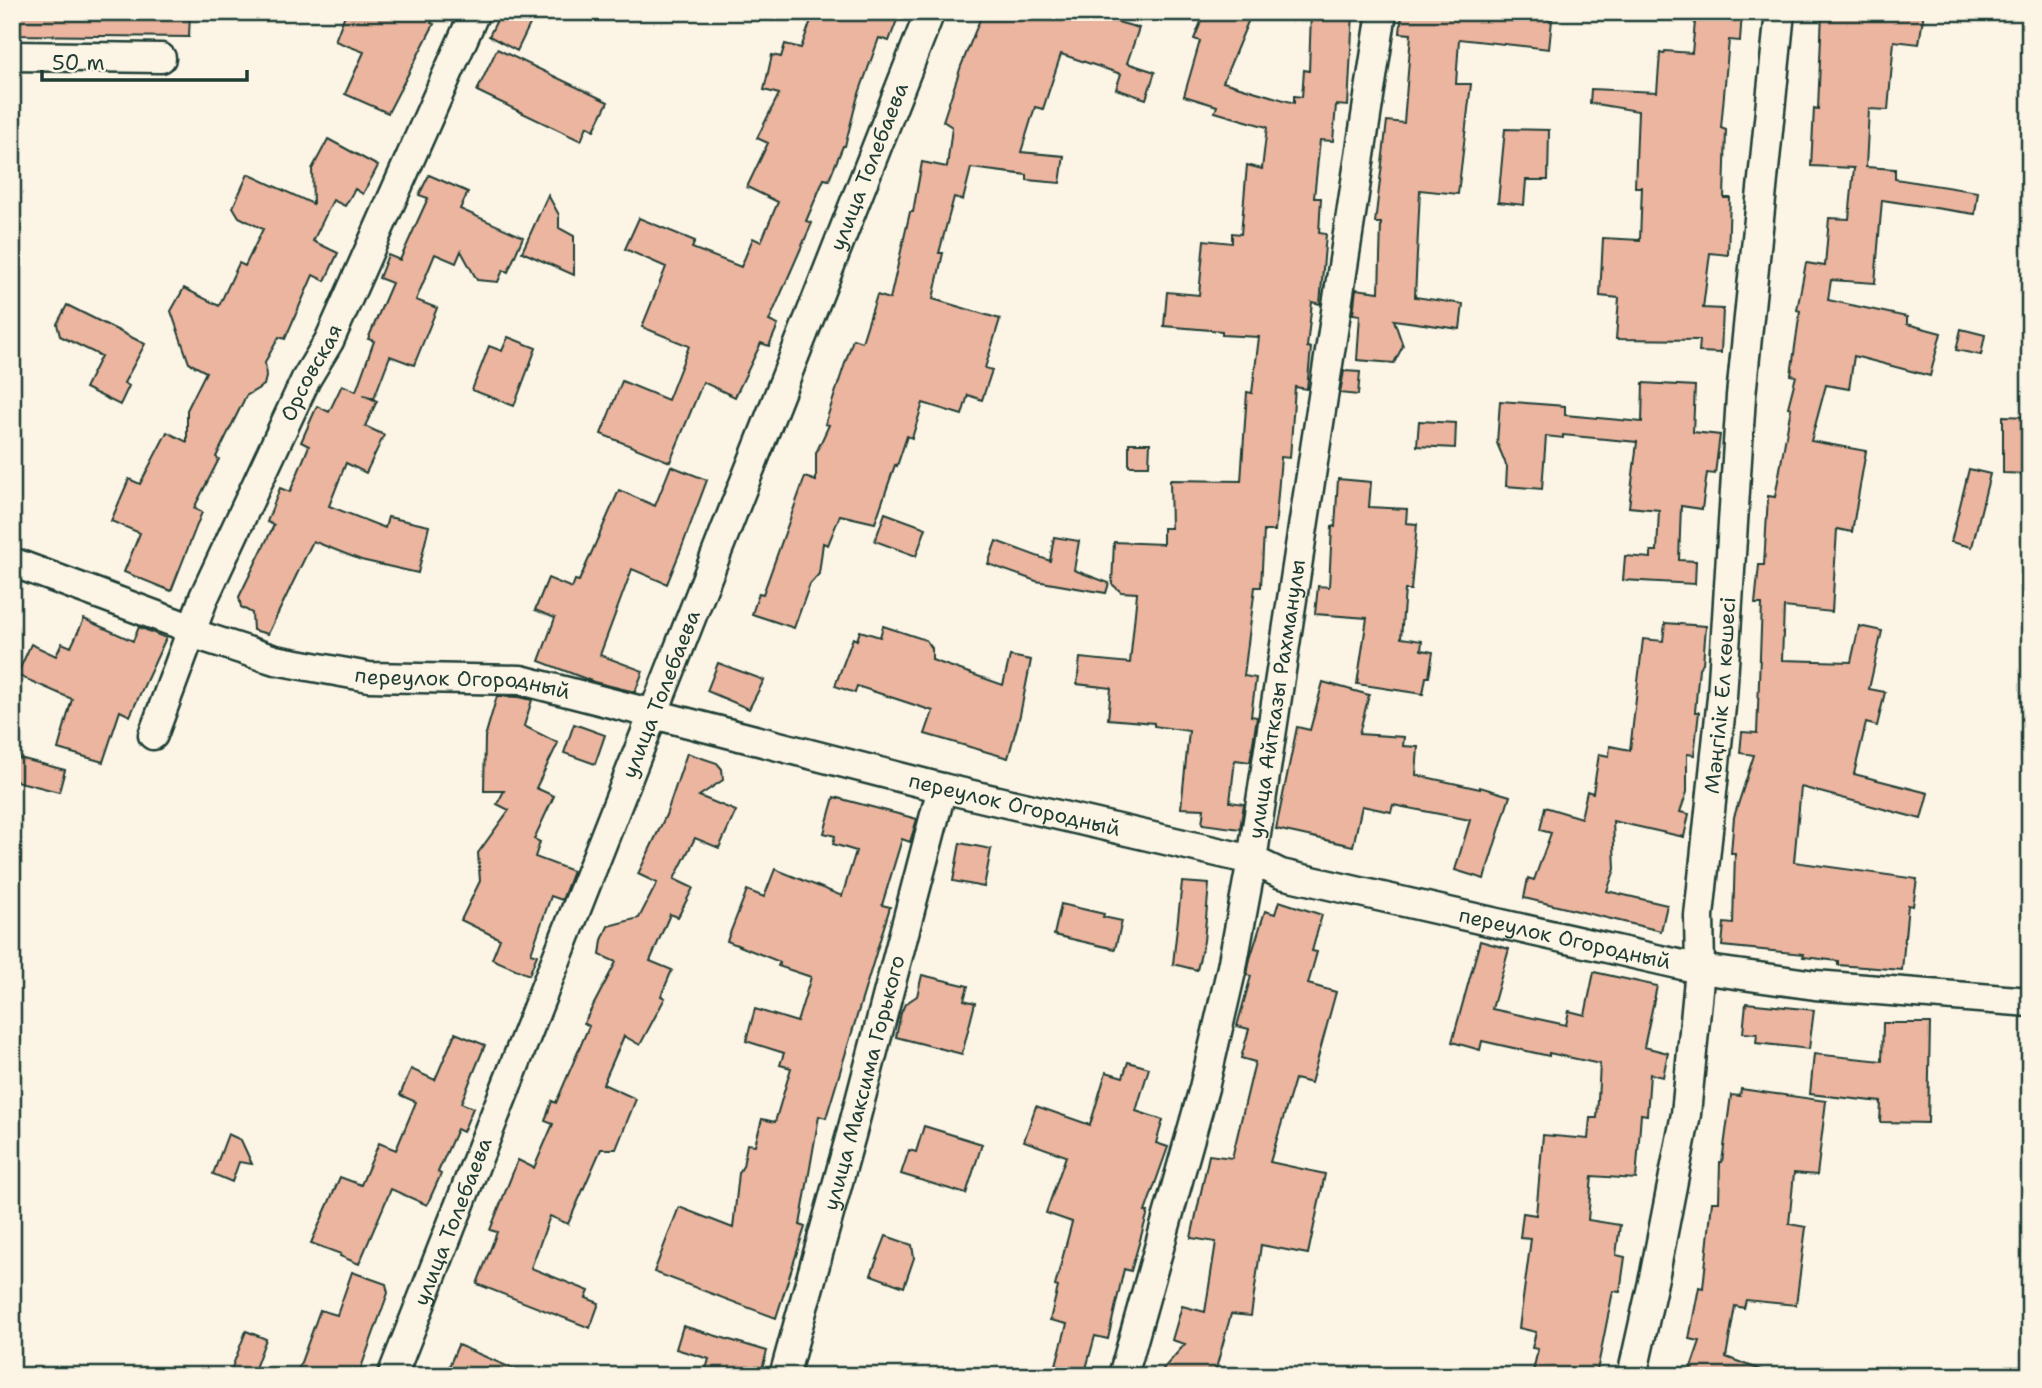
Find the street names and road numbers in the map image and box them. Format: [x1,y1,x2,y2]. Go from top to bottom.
street label: улица Толебаева [823,78,915,255]
street label: Орсовская [274,320,349,426]
street label: улица Айтказы Рахманулы [1241,557,1312,841]
street label: Мәңгілік Ел көшесі [1698,596,1742,795]
street label: улица Толебаева [615,606,707,782]
street label: переулок Огородный [353,661,573,706]
street label: переулок Огородный [906,766,1123,843]
street label: переулок Огородный [1456,901,1674,976]
street label: улица Максима Горького [817,952,912,1214]
street label: улица Толебаева [407,1133,499,1310]

